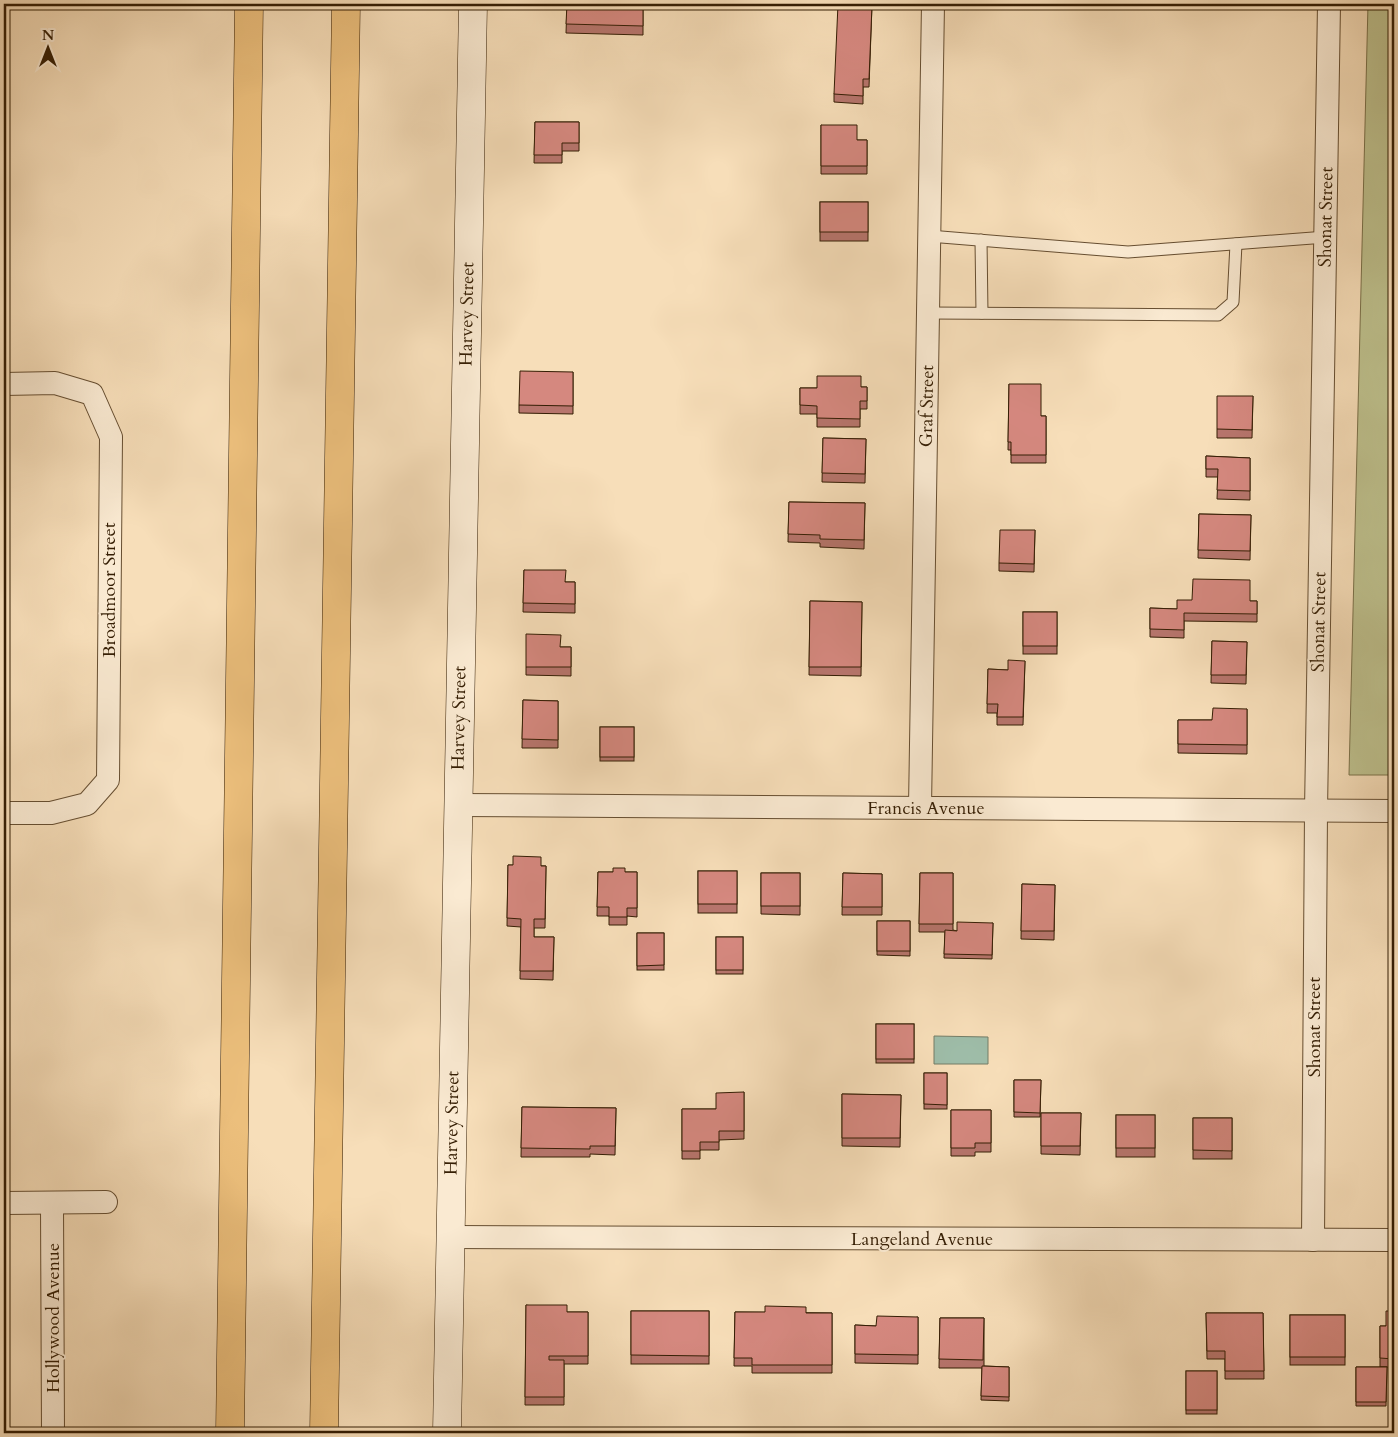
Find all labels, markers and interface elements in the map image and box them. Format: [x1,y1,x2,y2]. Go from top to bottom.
north arrow [22,22,72,72]
text: N [42,26,54,45]
street label: Shonat Street [1313,166,1339,267]
street label: Harvey Street [454,261,480,366]
street label: Graf Street [914,364,940,447]
street label: Broadmoor Street [97,522,122,658]
street label: Shonat Street [1306,571,1332,672]
street label: Harvey Street [446,665,472,770]
street label: Francis Avenue [867,796,985,821]
street label: Shonat Street [1302,976,1327,1077]
street label: Harvey Street [439,1070,465,1175]
street label: Langeland Avenue [851,1227,993,1252]
street label: Hollywood Avenue [41,1243,66,1393]

